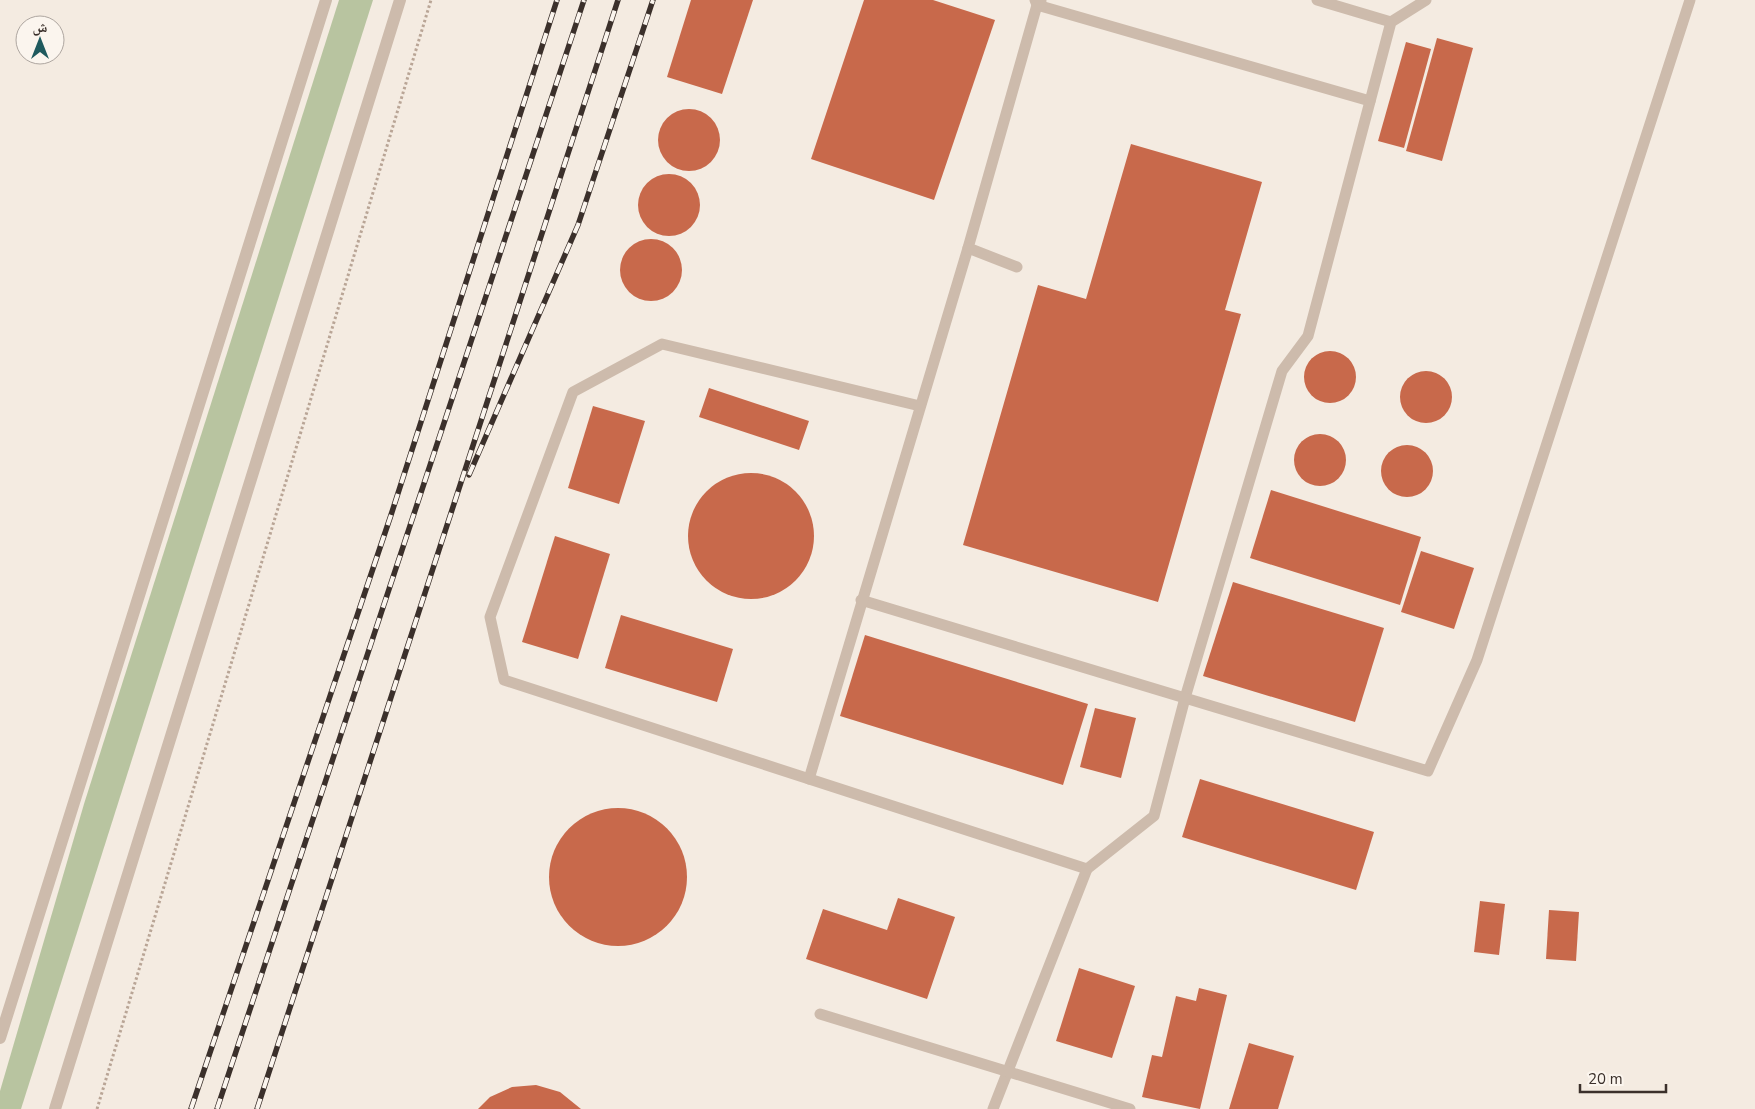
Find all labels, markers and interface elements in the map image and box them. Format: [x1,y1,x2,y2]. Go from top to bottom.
north arrow [15,15,65,65]
text: ش [33,18,48,37]
scale bar [1580,1062,1666,1094]
text: 20 m [1588,1069,1623,1089]

